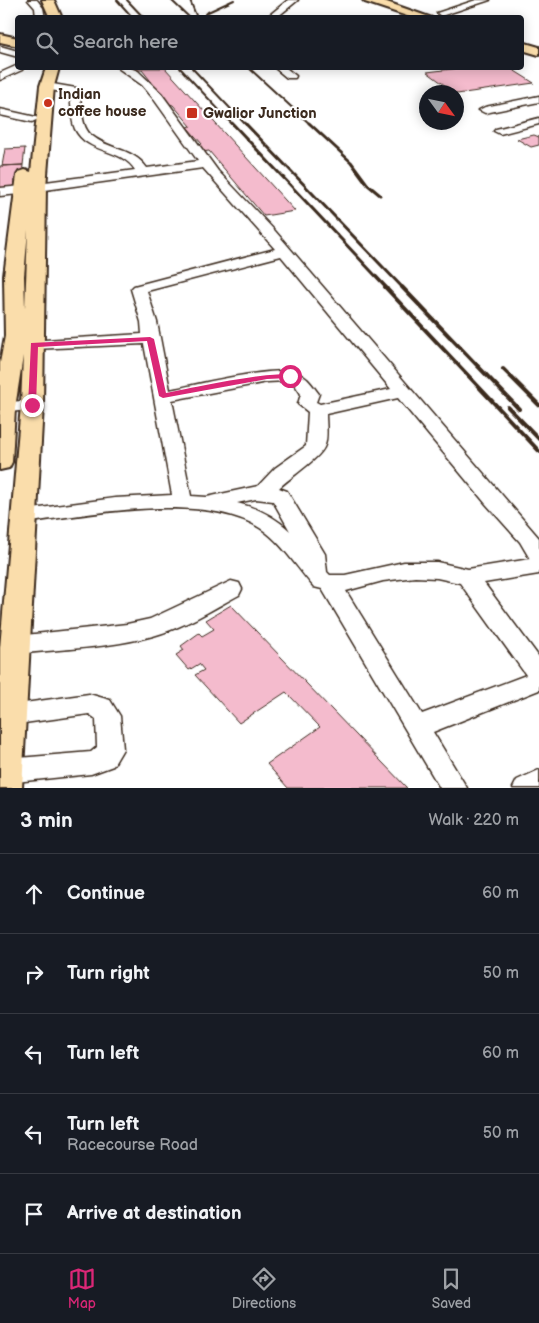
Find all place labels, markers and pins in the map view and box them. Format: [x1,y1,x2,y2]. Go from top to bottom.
place label: Indian coffee house [58,85,147,121]
marker: Indian coffee house [42,97,54,109]
place label: Gwalior Junction [203,104,317,123]
marker: Gwalior Junction [185,106,199,120]

